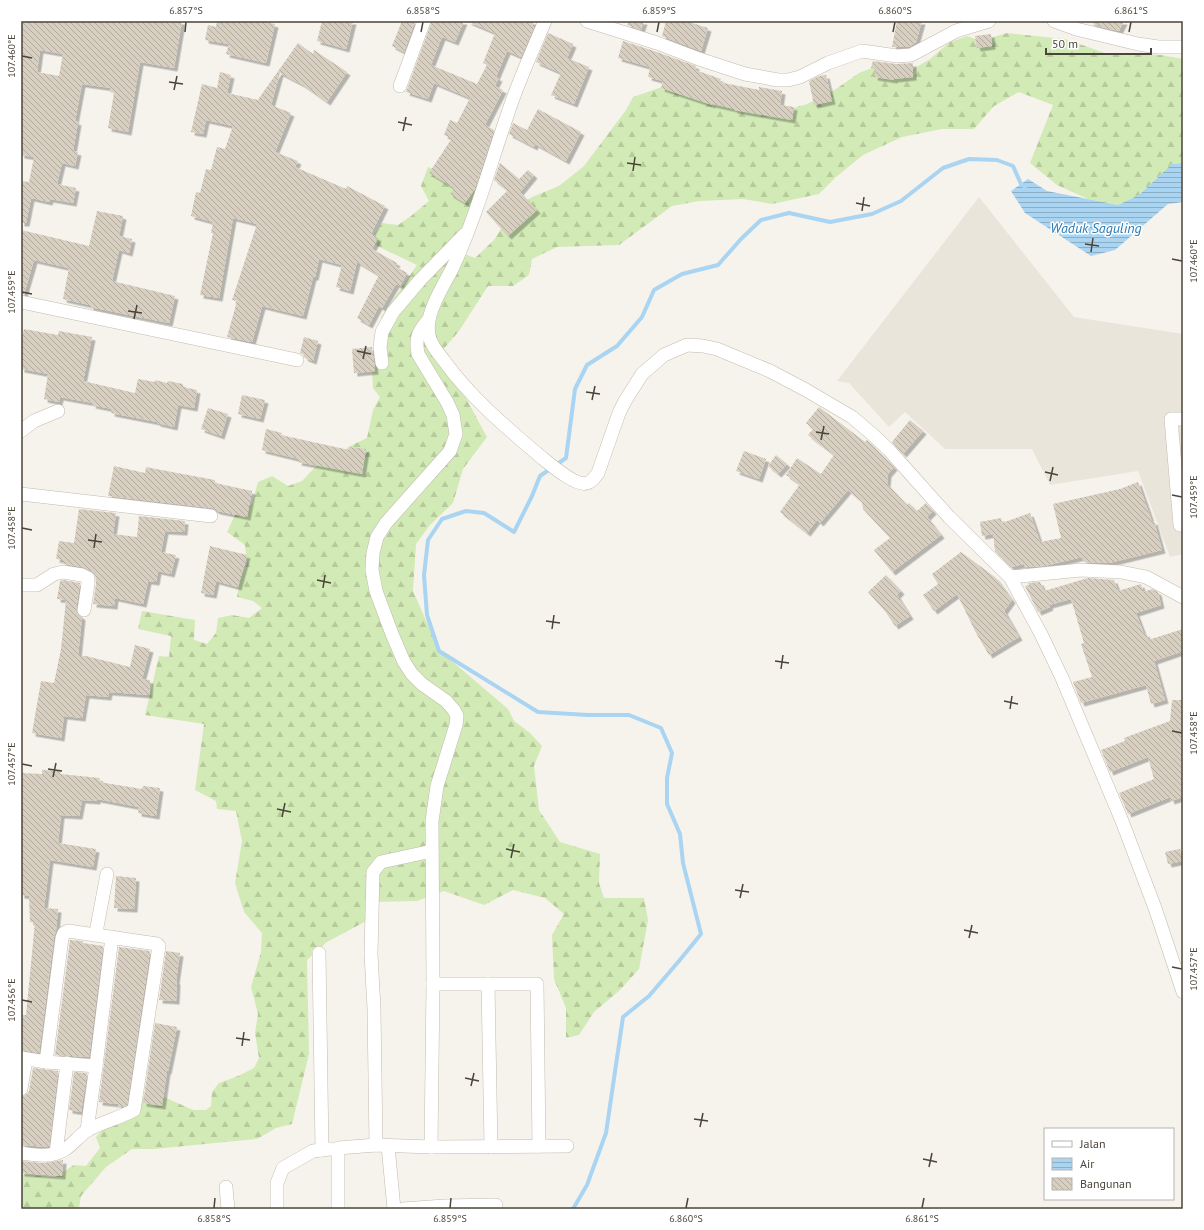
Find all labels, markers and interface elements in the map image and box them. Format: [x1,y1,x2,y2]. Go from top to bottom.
text: 6.857°S [169,4,203,17]
text: 6.858°S [406,4,440,17]
text: 6.859°S [642,4,676,17]
text: 6.860°S [878,4,912,17]
text: 6.861°S [1114,4,1148,17]
scale bar [1046,30,1151,56]
text: 107.460°E [5,34,18,78]
text: 50 m [1052,36,1078,51]
water label: Waduk Saguling [1050,219,1142,237]
text: 107.460°E [1187,239,1200,283]
text: 107.459°E [5,270,18,314]
text: 107.459°E [1187,475,1200,519]
text: 107.458°E [5,506,18,550]
text: 107.458°E [1187,711,1200,755]
text: 107.457°E [5,742,18,786]
text: 107.457°E [1187,947,1200,991]
text: 107.456°E [5,978,18,1022]
legend [1044,1128,1174,1200]
text: Jalan [1079,1136,1105,1151]
text: Air [1080,1156,1094,1171]
text: Bangunan [1080,1176,1132,1191]
text: 6.858°S [197,1212,231,1225]
text: 6.859°S [433,1212,467,1225]
text: 6.860°S [669,1212,703,1225]
text: 6.861°S [905,1212,939,1225]

